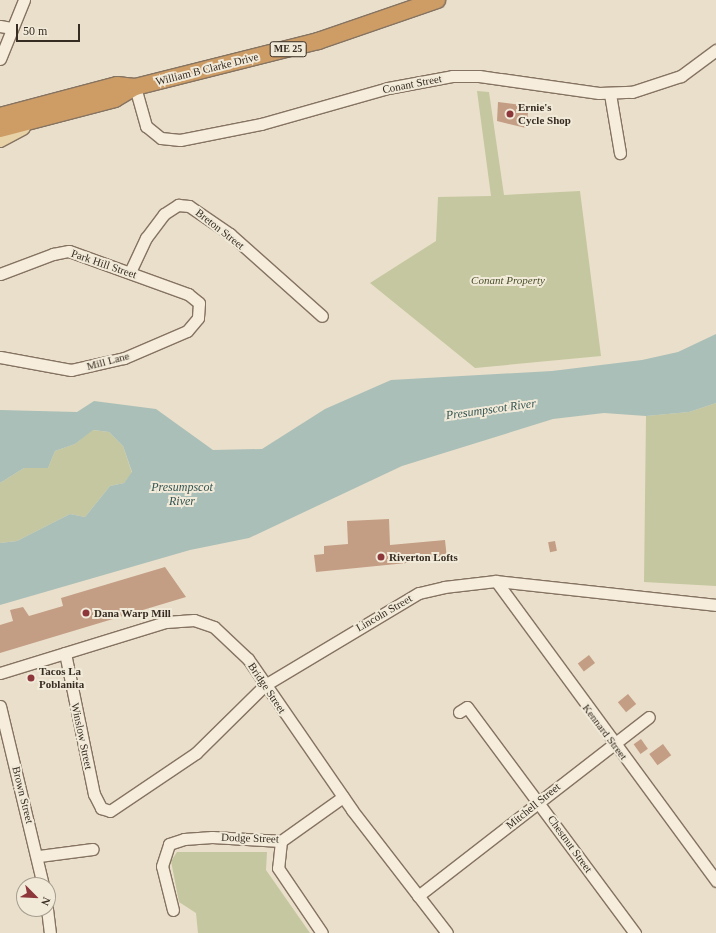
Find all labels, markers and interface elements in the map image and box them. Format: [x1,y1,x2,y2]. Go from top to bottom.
scale bar [18,16,82,42]
text: 50 m [23,24,47,38]
road number: ME 25 [269,41,307,57]
street label: William B Clarke Drive [154,50,260,88]
street label: Conant Street [381,72,443,96]
place label: Ernie's Cycle Shop [518,101,571,127]
marker: Ernie's Cycle Shop [505,109,515,119]
street label: Breton Street [193,206,247,252]
street label: Park Hill Street [69,247,139,281]
park label: Conant Property [471,273,545,287]
street label: Mill Lane [85,349,131,373]
water label: Presumpscot River [445,397,537,423]
water label: Presumpscot River [151,481,213,509]
place label: Riverton Lofts [389,550,458,564]
marker: Riverton Lofts [376,552,386,562]
street label: Lincoln Street [354,592,414,634]
place label: Dana Warp Mill [94,606,171,620]
marker: Dana Warp Mill [81,608,91,618]
street label: Bridge Street [245,660,289,716]
place label: Tacos La Poblanita [39,665,84,691]
marker: Tacos La Poblanita [26,673,36,683]
street label: Winslow Street [69,702,95,770]
street label: Kennard Street [580,702,630,762]
street label: Brown Street [10,765,36,825]
street label: Mitchell Street [503,780,563,832]
street label: Chestnut Street [545,813,595,875]
street label: Dodge Street [221,830,279,846]
north arrow [16,877,56,917]
text: N [39,895,53,908]

